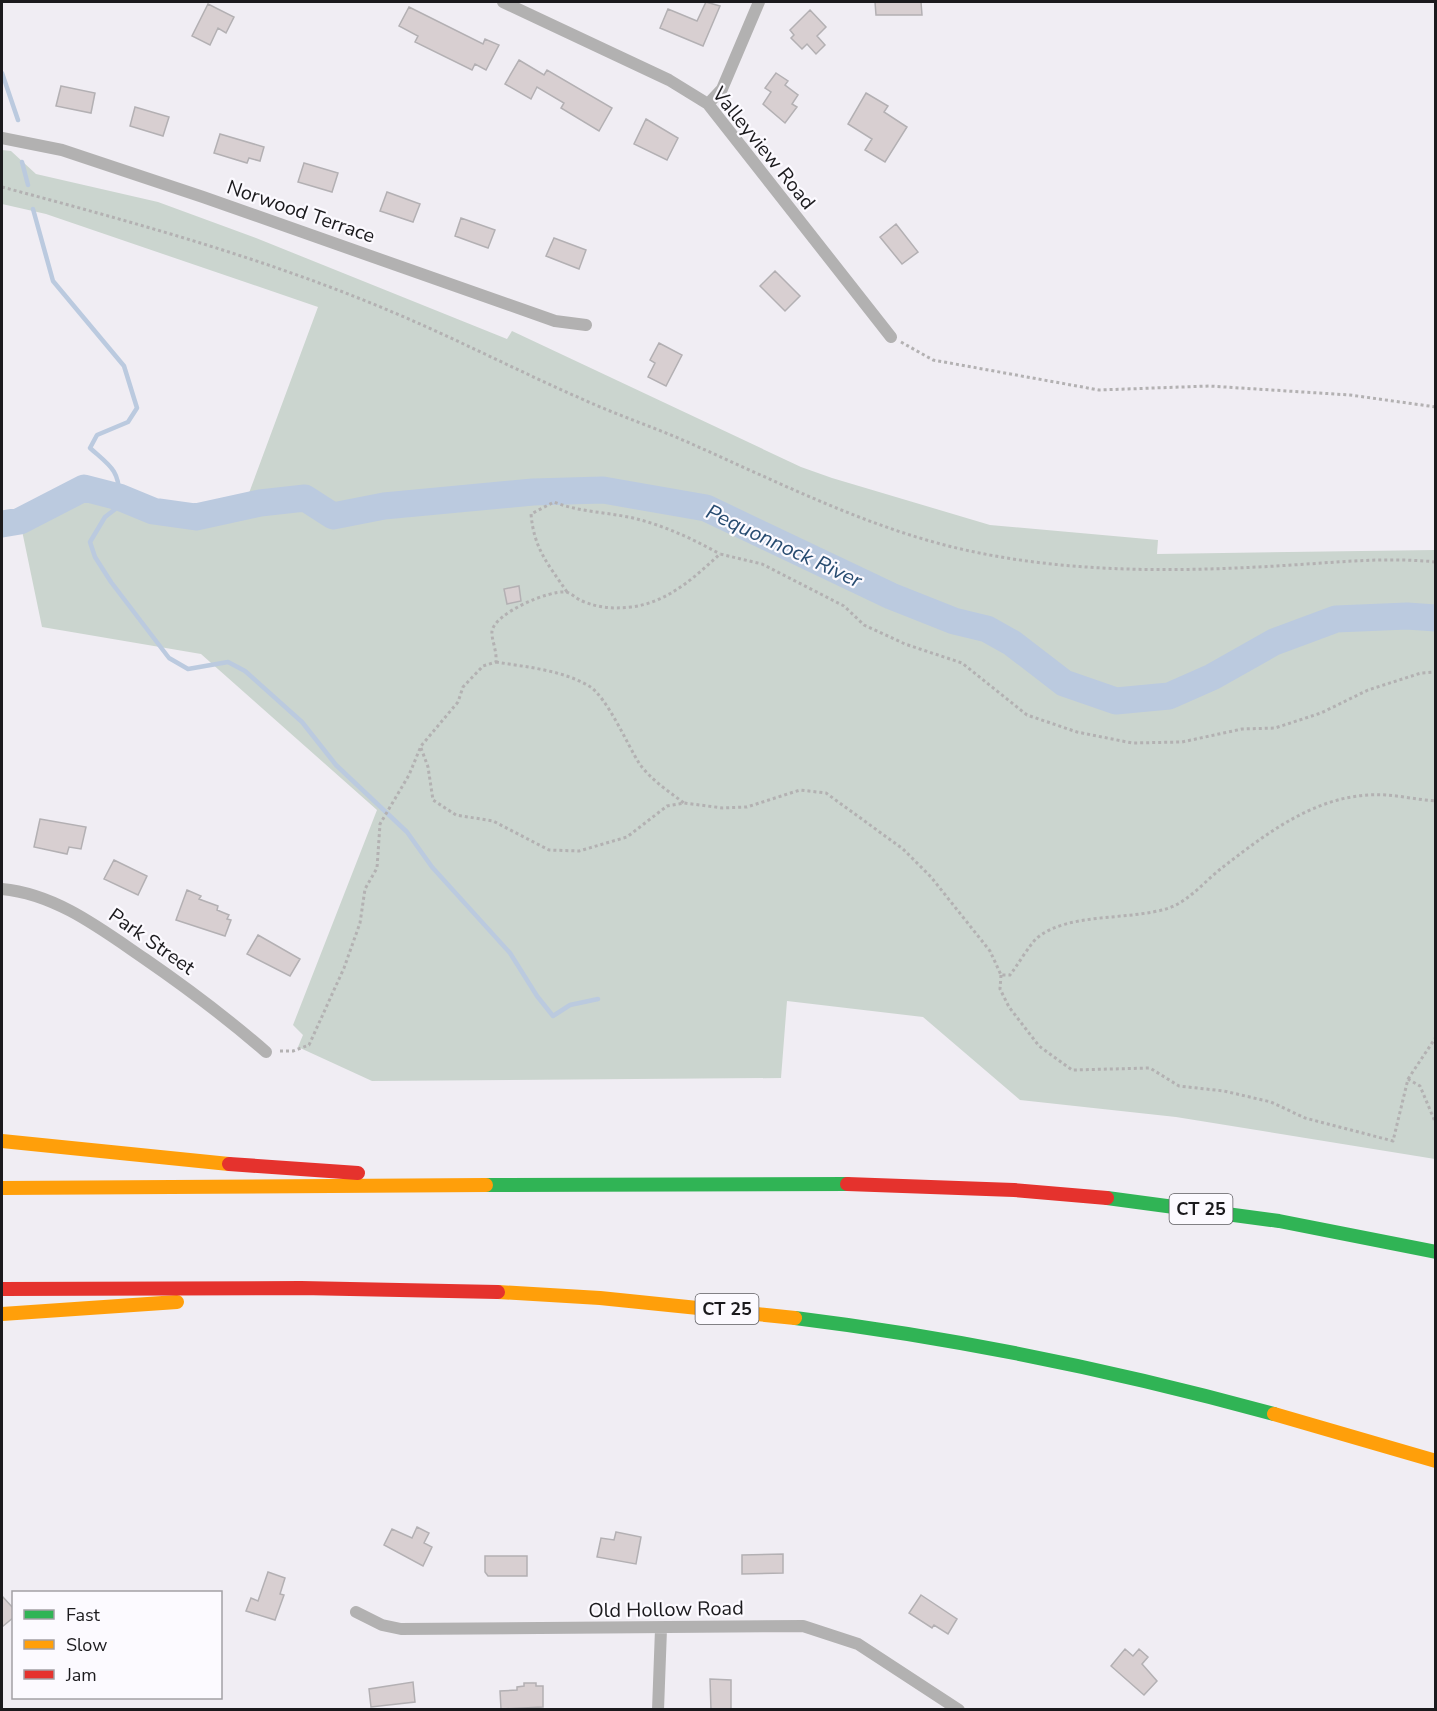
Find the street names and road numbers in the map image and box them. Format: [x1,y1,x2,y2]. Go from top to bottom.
street label: Valleyview Road [705,81,821,215]
street label: Norwood Terrace [223,173,379,249]
street label: Park Street [103,902,201,982]
road number: CT 25 [1170,1194,1232,1224]
road number: CT 25 [696,1294,758,1324]
street label: Old Hollow Road [588,1595,744,1624]

